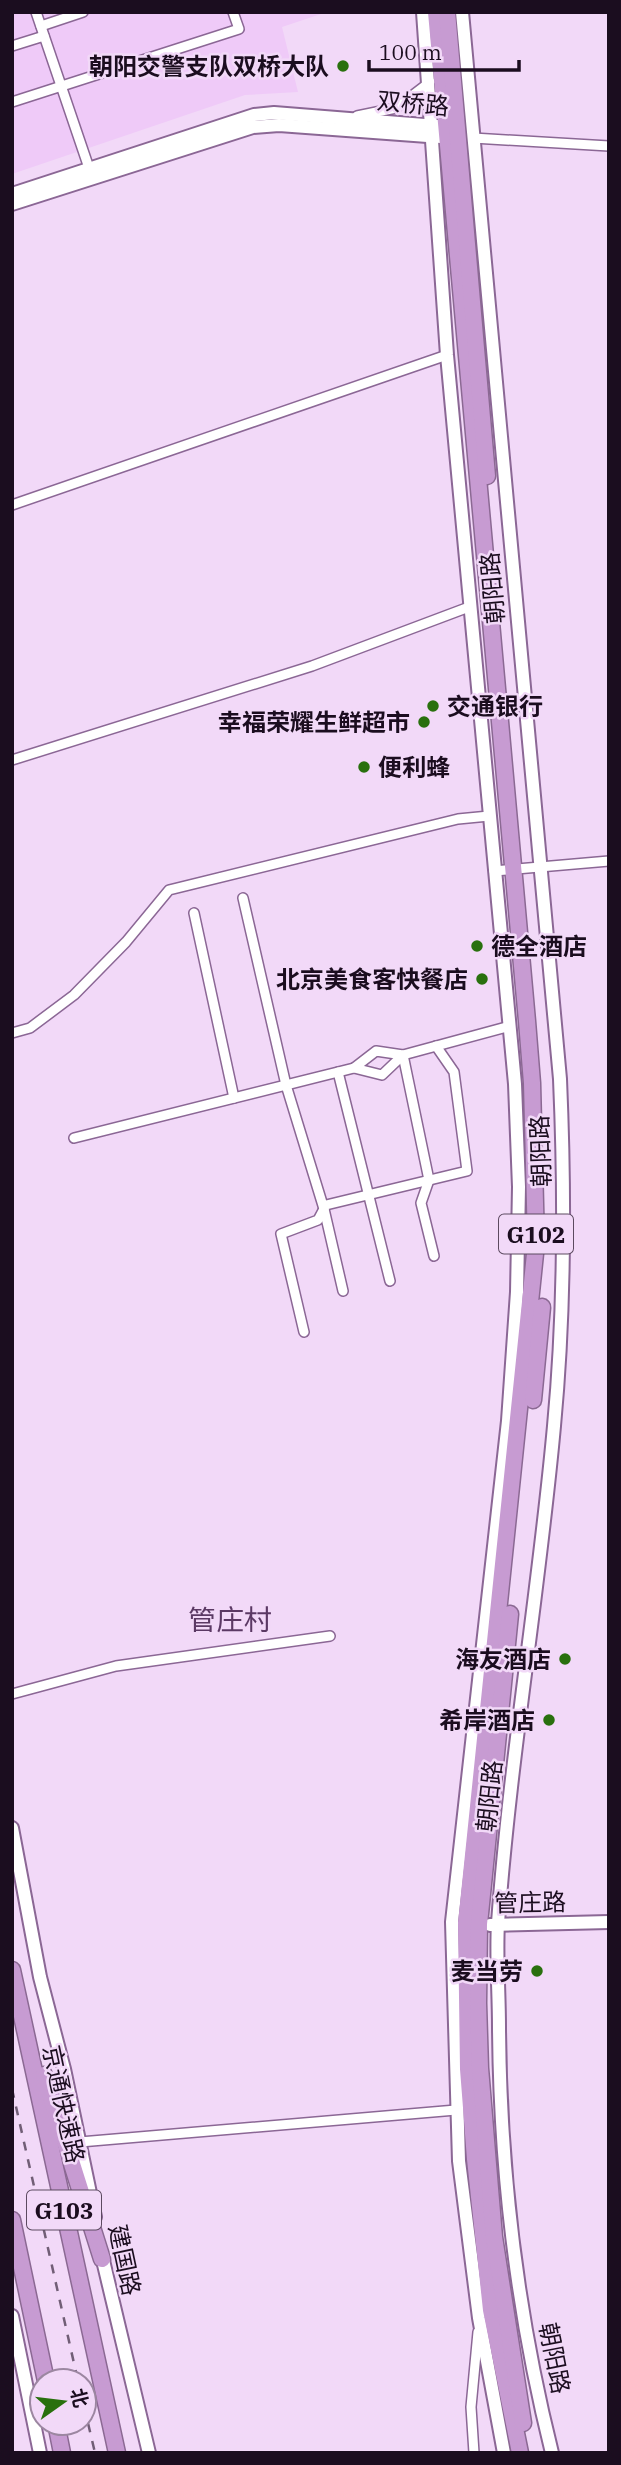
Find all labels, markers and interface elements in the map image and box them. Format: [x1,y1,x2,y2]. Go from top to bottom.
scale bar [369,28,520,72]
text: 100 m [379,38,442,66]
place label: 朝阳交警支队双桥大队 [89,50,329,82]
marker: 朝阳交警支队双桥大队 [335,58,351,74]
street label: 双桥路 [376,84,450,122]
street label: 朝阳路 [473,551,511,625]
place label: 交通银行 [447,690,543,722]
marker: 交通银行 [425,698,441,714]
place label: 幸福荣耀生鲜超市 [218,706,410,738]
marker: 幸福荣耀生鲜超市 [416,714,432,730]
place label: 便利蜂 [378,751,450,783]
marker: 便利蜂 [356,759,372,775]
place label: 德全酒店 [491,930,587,962]
marker: 德全酒店 [469,938,485,954]
place label: 北京美食客快餐店 [276,963,468,995]
marker: 北京美食客快餐店 [474,971,490,987]
street label: 朝阳路 [523,1114,557,1188]
road number: G102 [499,1214,573,1254]
district label: 管庄村 [188,1601,272,1638]
place label: 海友酒店 [455,1643,551,1675]
marker: 海友酒店 [557,1651,573,1667]
place label: 希岸酒店 [439,1704,535,1736]
marker: 希岸酒店 [541,1712,557,1728]
street label: 朝阳路 [469,1759,509,1833]
street label: 管庄路 [494,1885,566,1919]
place label: 麦当劳 [451,1955,523,1987]
marker: 麦当劳 [529,1963,545,1979]
street label: 京通快速路 [36,2042,92,2166]
road number: G103 [27,2190,101,2230]
street label: 建国路 [102,2221,148,2299]
street label: 朝阳路 [532,2320,578,2396]
north arrow [28,2367,98,2437]
text: 北 [66,2386,93,2410]

